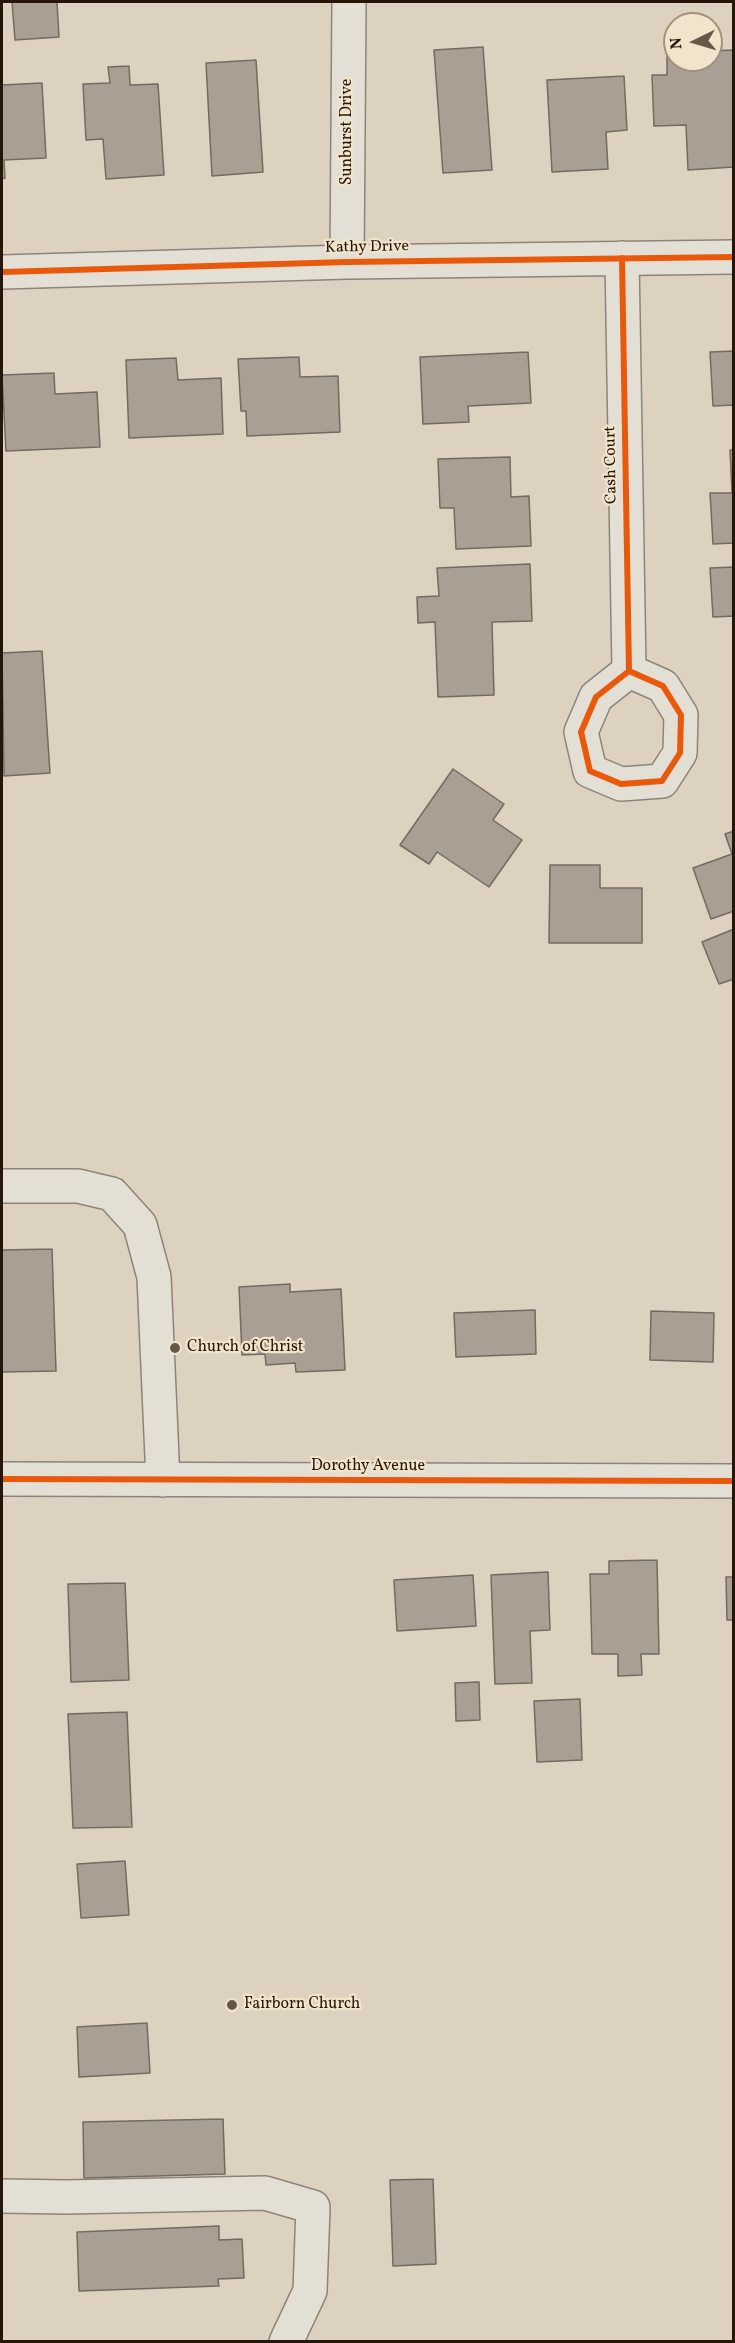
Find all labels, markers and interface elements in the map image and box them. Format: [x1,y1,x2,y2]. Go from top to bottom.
north arrow [663,12,723,72]
text: N [666,37,689,50]
street label: Sunburst Drive [338,79,358,185]
street label: Kathy Drive [325,238,409,258]
street label: Cash Court [602,426,622,504]
place label: Church of Christ [187,1338,303,1358]
marker: Church of Christ [168,1341,182,1355]
street label: Dorothy Avenue [311,1457,425,1477]
place label: Fairborn Church [244,1995,360,2015]
marker: Fairborn Church [225,1998,239,2012]

